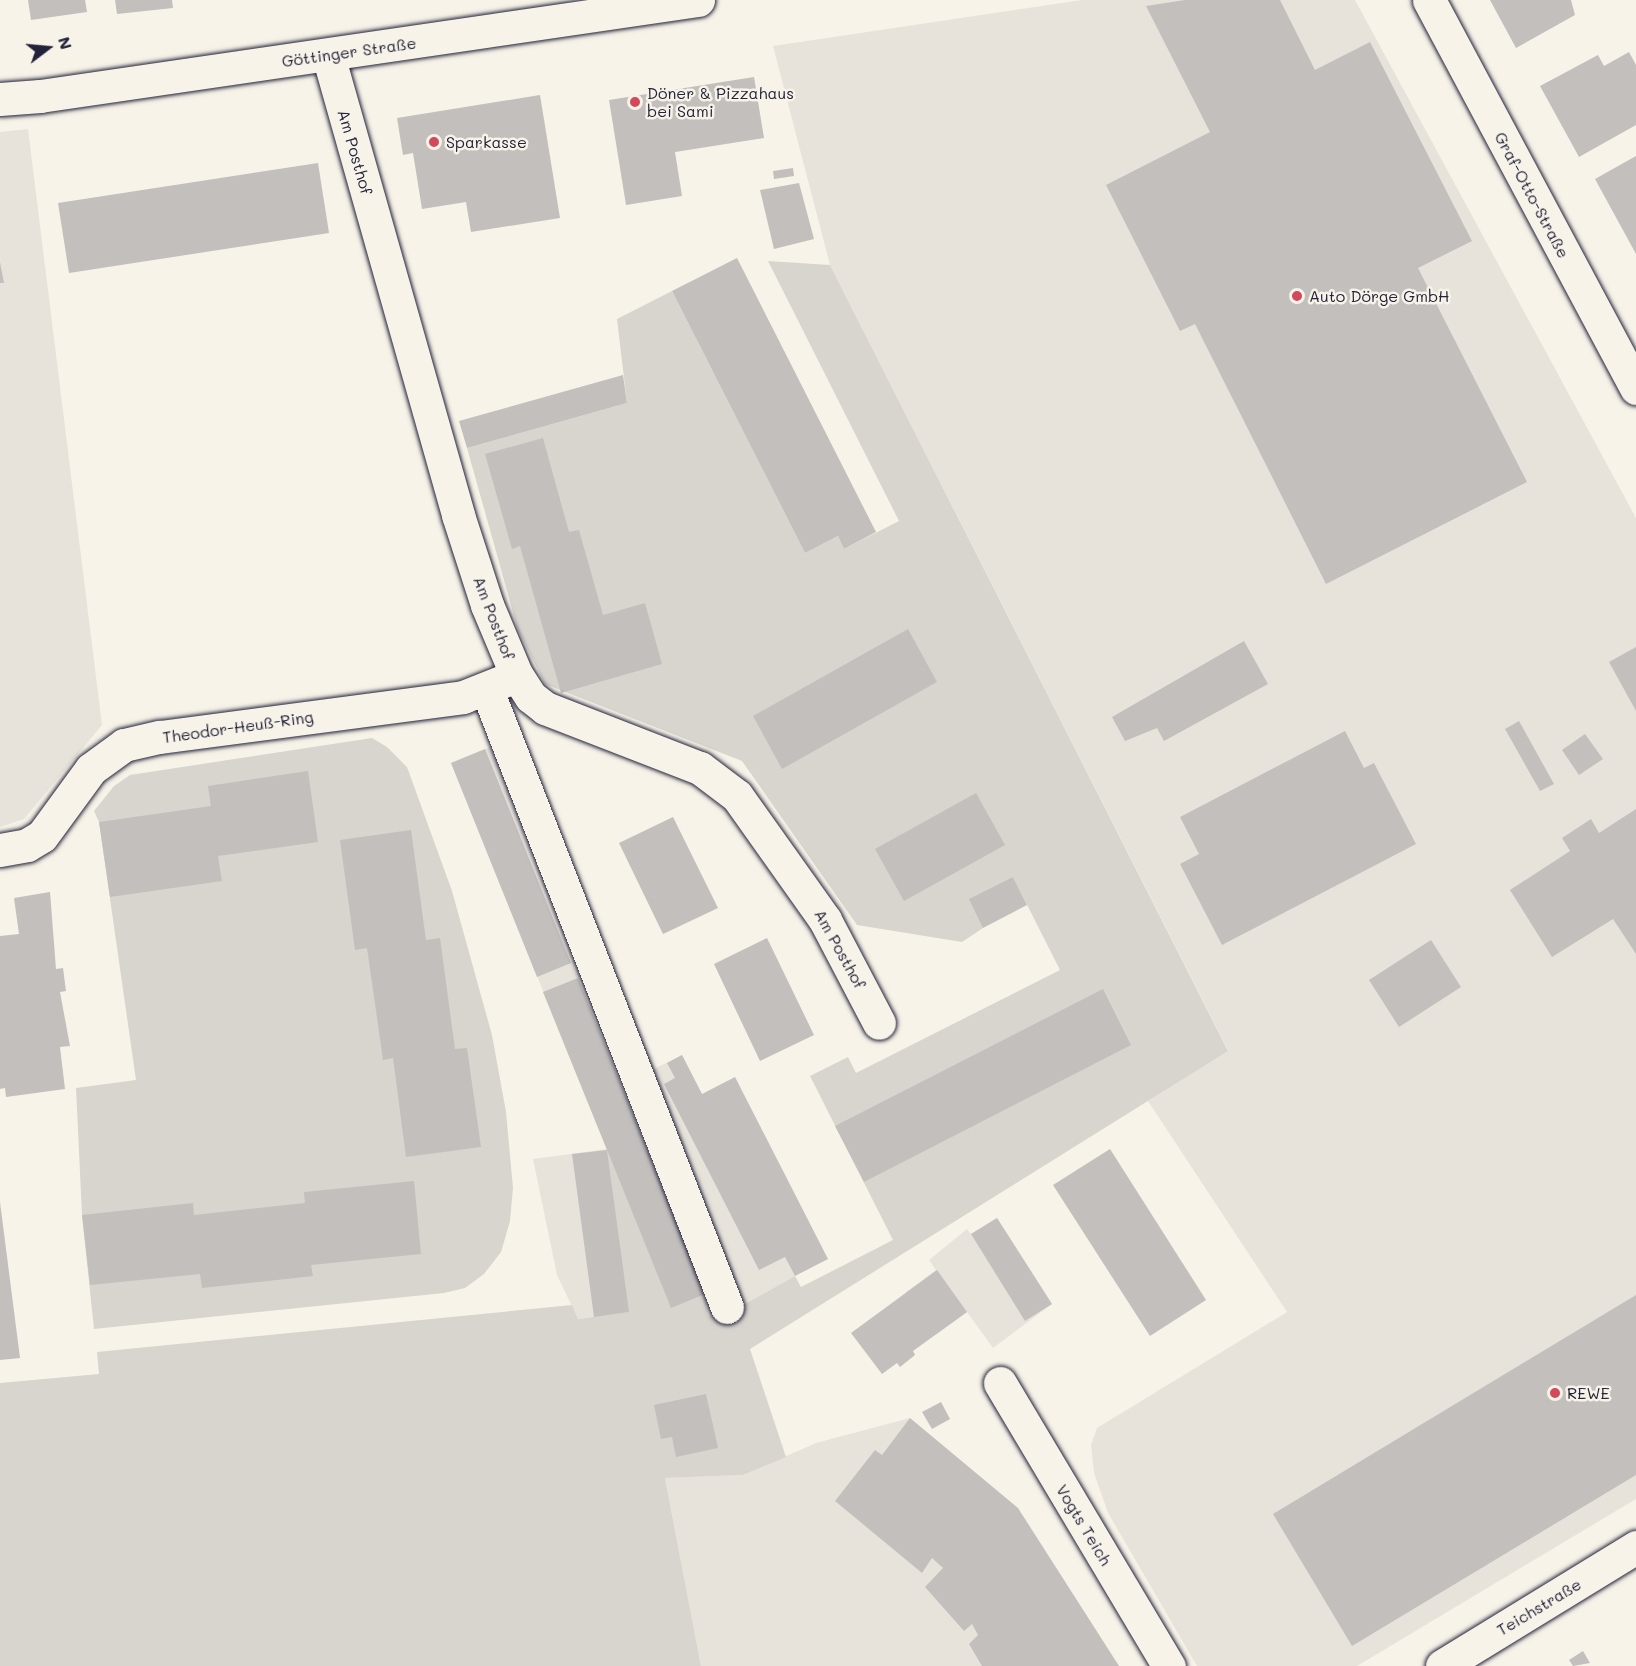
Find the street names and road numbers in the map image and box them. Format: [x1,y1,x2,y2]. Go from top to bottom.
street label: Göttinger Straße [281,33,417,71]
street label: Am Posthof [334,107,376,197]
street label: Graf-Otto-Straße [1491,129,1573,261]
street label: Am Posthof [469,574,519,662]
street label: Theodor-Heuß-Ring [161,707,315,747]
street label: Am Posthof [810,906,870,992]
street label: Vogts Teich [1052,1481,1116,1569]
street label: Teichstraße [1493,1574,1585,1640]

